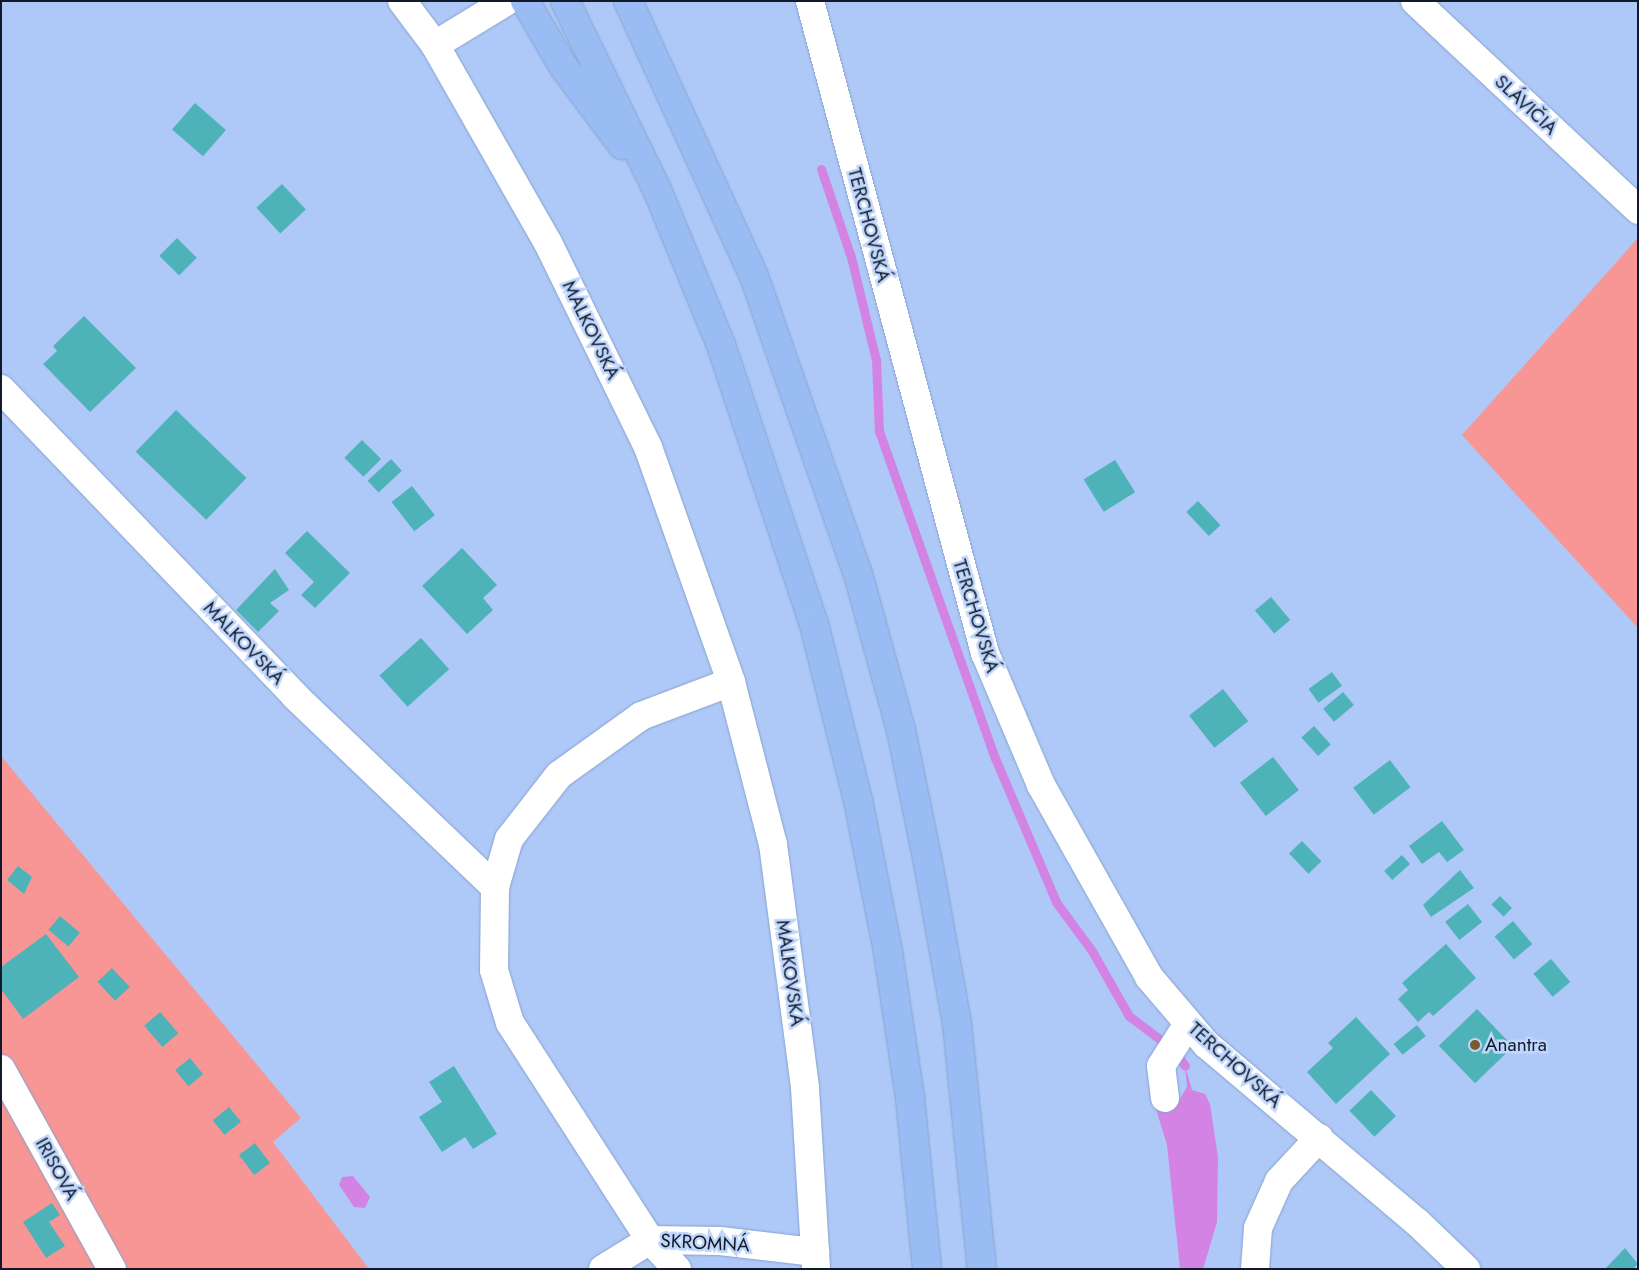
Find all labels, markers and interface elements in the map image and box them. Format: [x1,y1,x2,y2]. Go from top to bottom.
street label: SLÁVIČIA [1490,70,1562,140]
street label: TERCHOVSKÁ [843,165,895,285]
street label: MALKOVSKÁ [557,277,625,383]
street label: TERCHOVSKÁ [948,557,1004,675]
street label: MALKOVSKÁ [199,597,289,689]
street label: MALKOVSKÁ [771,918,809,1028]
street label: TERCHOVSKÁ [1184,1017,1286,1113]
place label: Anantra [1485,1034,1547,1056]
marker: Anantra [1469,1039,1481,1051]
street label: IRISOVÁ [31,1134,83,1204]
street label: SKROMNÁ [660,1229,750,1257]

